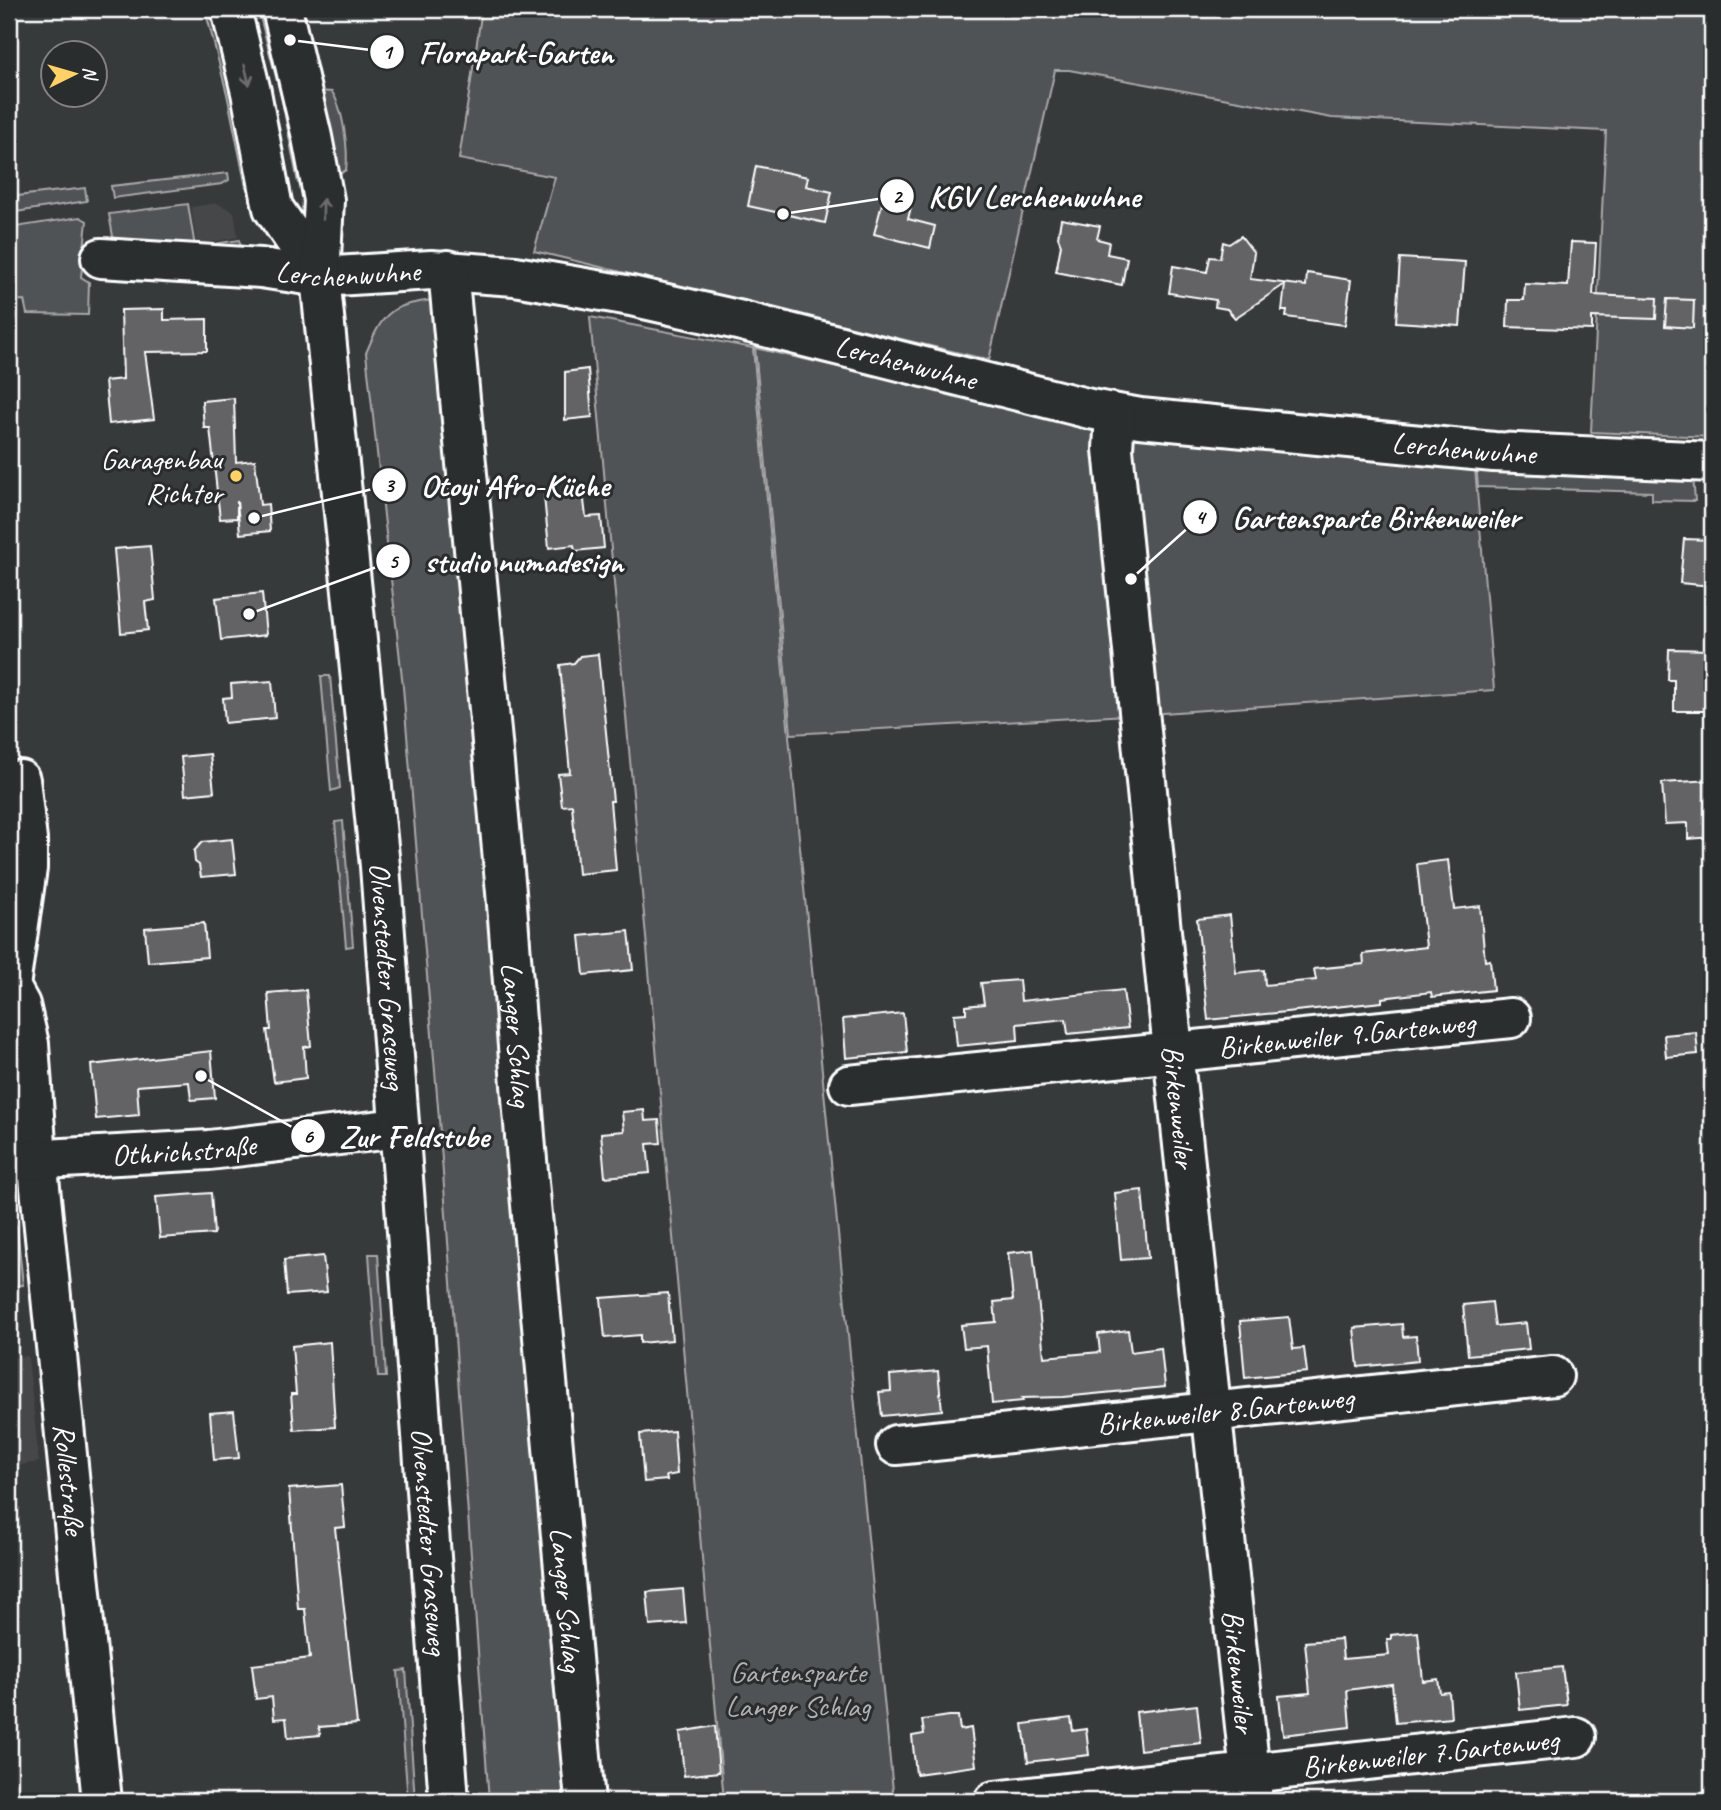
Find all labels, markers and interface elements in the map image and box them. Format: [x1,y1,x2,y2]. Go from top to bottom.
callout: Florapark-Garten [370,25,627,78]
text: Florapark-Garten [419,32,616,73]
north arrow [38,38,108,108]
text: 1 [382,39,394,65]
one-way arrow [241,63,255,86]
text: N [77,66,103,83]
callout: KGV Lerchenwuhne [880,170,1154,223]
text: KGV Lerchenwuhne [928,176,1143,217]
text: 2 [892,183,904,209]
one-way arrow [316,198,330,221]
street label: Lerchenwuhne [274,252,423,296]
street label: Lerchenwuhne [831,326,983,399]
street label: Lerchenwuhne [1390,423,1539,473]
place label: Garagenbau Richter [101,440,225,512]
callout: Otoyi Afro-Küche [371,459,623,512]
text: Otoyi Afro-Küche [421,465,613,506]
marker: Garagenbau Richter [228,468,244,484]
text: 3 [384,472,396,498]
callout: Gartensparte Birkenweiler [1182,490,1534,543]
text: Gartensparte Birkenweiler [1232,497,1524,538]
text: 4 [1195,504,1207,530]
callout: studio numadesign [375,534,637,587]
text: studio numadesign [425,541,625,582]
text: 5 [388,548,399,574]
street label: Olvenstedter Graseweg [361,861,416,1093]
street label: Langer Schlag [493,961,542,1110]
street label: Birkenweiler 9.Gartenweg [1216,1003,1479,1067]
street label: Birkenweiler [1154,1043,1205,1172]
callout: Zur Feldstube [290,1109,503,1162]
text: Zur Feldstube [339,1116,492,1157]
text: 6 [303,1123,315,1149]
street label: Othrichstraße [111,1125,260,1174]
street label: Birkenweiler 8.Gartenweg [1095,1378,1358,1443]
street label: Rollestraße [45,1422,94,1539]
street label: Olvenstedter Graseweg [403,1426,457,1659]
street label: Langer Schlag [541,1526,592,1675]
street label: Birkenweiler [1214,1608,1265,1737]
park label: Gartensparte Langer Schlag [726,1653,872,1725]
street label: Birkenweiler 7.Gartenweg [1300,1720,1563,1786]

